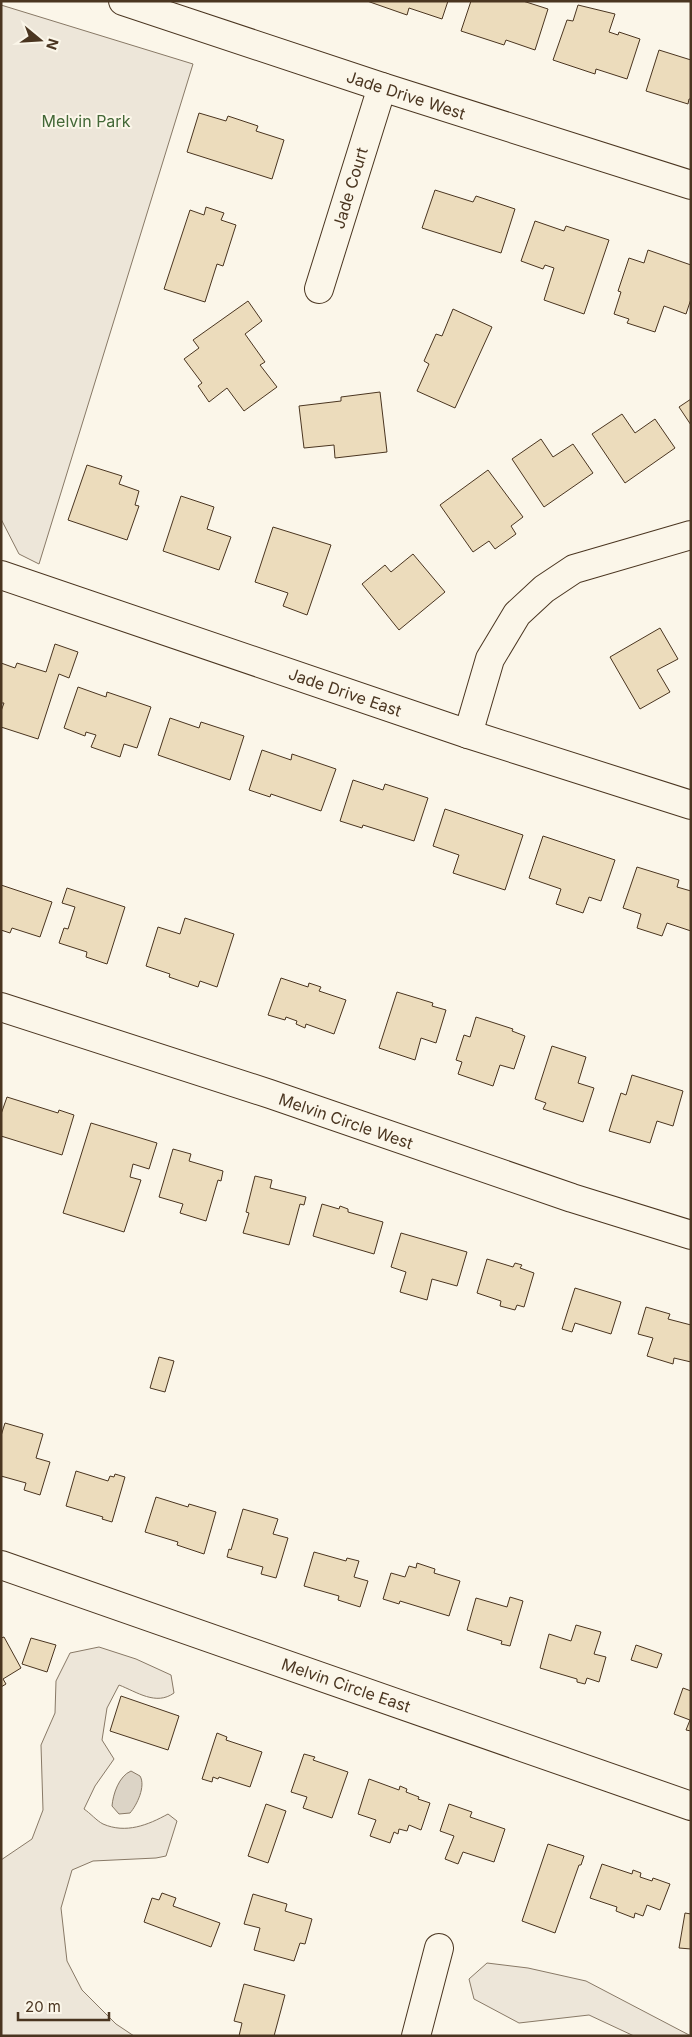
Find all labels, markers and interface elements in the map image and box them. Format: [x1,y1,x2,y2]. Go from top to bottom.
north arrow [15,15,65,65]
text: N [43,36,63,52]
street label: Jade Drive West [344,66,468,124]
park label: Melvin Park [42,111,131,131]
street label: Jade Court [328,145,372,231]
street label: Jade Drive East [286,663,404,721]
street label: Melvin Circle West [276,1089,416,1153]
street label: Melvin Circle East [279,1654,413,1716]
scale bar [18,1990,109,2022]
text: 20 m [25,1997,61,2016]

